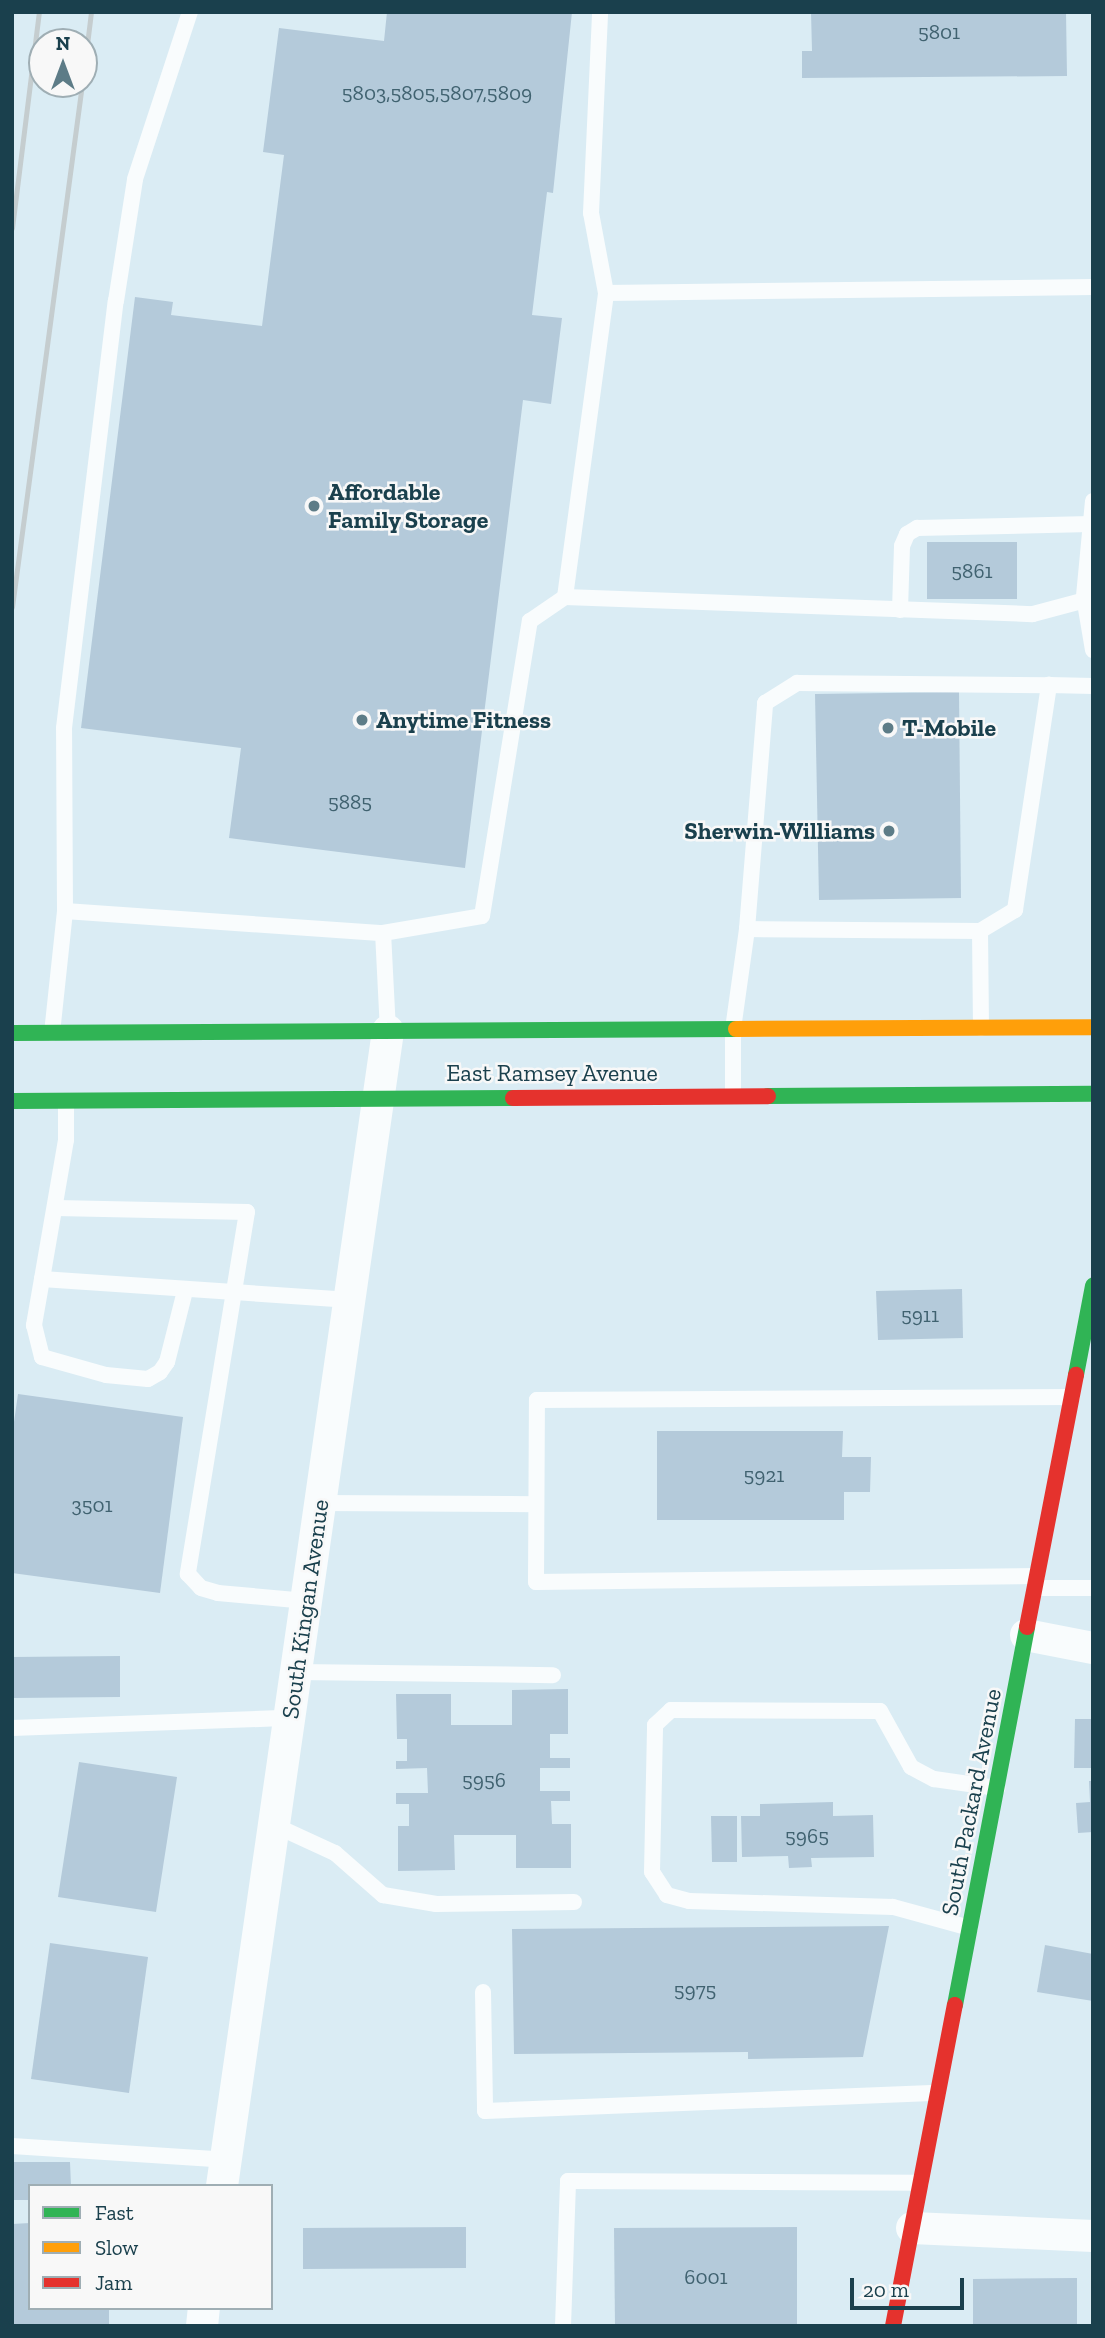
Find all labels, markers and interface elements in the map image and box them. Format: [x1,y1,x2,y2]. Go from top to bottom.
house number: 5801 [918,19,960,45]
north arrow [28,28,98,98]
text: N [56,32,70,55]
house number: 5803,5805,5807,5809 [342,80,532,106]
place label: Affordable Family Storage [328,478,489,534]
marker: Affordable Family Storage [306,498,322,514]
house number: 5861 [951,558,993,584]
place label: Anytime Fitness [376,706,551,734]
marker: Anytime Fitness [354,712,370,728]
place label: T-Mobile [902,714,996,742]
marker: T-Mobile [880,720,896,736]
house number: 5885 [328,789,372,815]
place label: Sherwin-Williams [684,817,875,845]
marker: Sherwin-Williams [881,823,897,839]
street label: East Ramsey Avenue [446,1059,658,1087]
house number: 5911 [901,1302,939,1328]
house number: 5921 [744,1462,784,1488]
house number: 3501 [71,1492,113,1518]
street label: South Kingan Avenue [275,1497,335,1721]
street label: South Packard Avenue [935,1686,1007,1918]
house number: 5956 [462,1767,506,1793]
house number: 5965 [785,1823,829,1849]
house number: 5975 [674,1977,716,2003]
legend [28,2184,273,2310]
text: Fast [95,2200,134,2225]
text: Slow [95,2235,138,2260]
house number: 6001 [684,2264,728,2290]
scale bar [853,2264,967,2308]
text: Jam [95,2270,132,2295]
text: 20 m [863,2277,909,2302]

